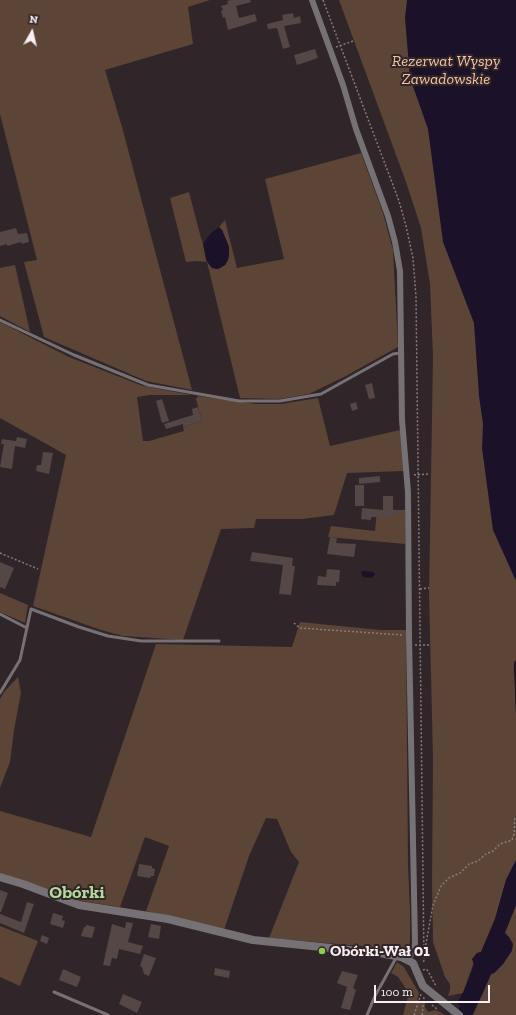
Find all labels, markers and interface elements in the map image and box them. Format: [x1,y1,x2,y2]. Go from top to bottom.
north arrow [12,12,52,52]
text: N [29,13,39,27]
park label: Rezerwat Wyspy Zawadowskie [392,51,500,89]
district label: Obórki [49,882,105,904]
place label: Obórki-Wał 01 [330,941,430,961]
marker: Obórki-Wał 01 [317,946,327,956]
scale bar [376,977,492,1003]
text: 100 m [381,985,413,999]

